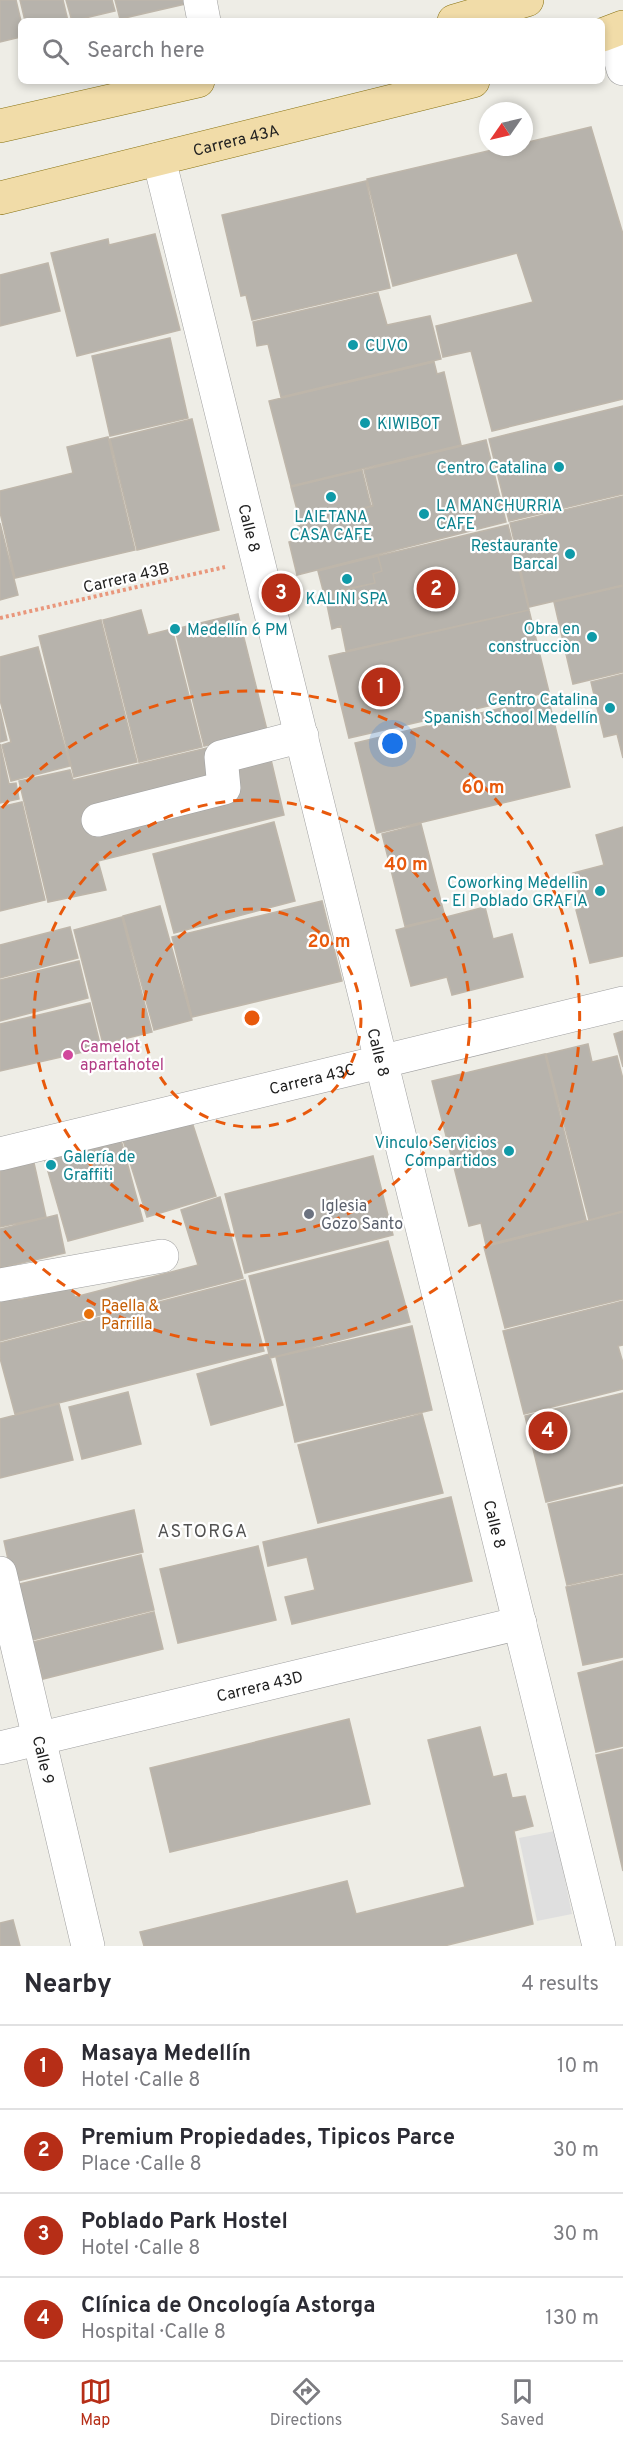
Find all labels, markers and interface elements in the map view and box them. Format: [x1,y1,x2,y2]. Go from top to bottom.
search box [18,18,605,84]
icon: search [39,35,72,68]
text: Search here [87,38,205,65]
north arrow [479,102,533,156]
street label: Carrera 43A [191,121,282,162]
place label: CUVO [365,337,408,357]
marker: CUVO [346,338,360,352]
place label: KIWIBOT [377,415,440,435]
marker: KIWIBOT [358,416,372,430]
place label: Centro Catalina [437,459,547,479]
marker: Centro Catalina [552,460,566,474]
marker: LAIETANA CASA CAFE [324,490,338,504]
place label: LA MANCHURRIA CAFE [436,497,563,535]
street label: Calle 8 [232,502,264,555]
marker: LA MANCHURRIA CAFE [417,507,431,521]
place label: LAIETANA CASA CAFE [290,508,372,546]
place label: Restaurante Barcal [471,537,558,575]
marker: Restaurante Barcal [563,547,577,561]
street label: Carrera 43B [81,559,171,599]
pin: 2 [416,566,456,612]
pin: 3 [262,570,300,616]
marker: KALINI SPA [340,572,354,586]
place label: KALINI SPA [306,590,389,610]
place label: Obra en construcciòn [488,620,580,658]
place label: Medellín 6 PM [187,621,288,641]
marker: Medellín 6 PM [168,622,182,636]
marker: Obra en construcciòn [585,630,599,644]
pin: 1 [362,664,400,710]
place label: Centro Catalina Spanish School Medellín [424,691,598,729]
marker: Centro Catalina Spanish School Medellín [603,701,617,715]
your location [378,729,407,758]
text: 60 m [461,777,505,800]
text: 40 m [384,854,428,877]
place label: Coworking Medellin - El Poblado GRAFIA [442,874,588,912]
marker: Coworking Medellin - El Poblado GRAFIA [593,884,607,898]
text: 20 m [307,931,351,954]
centre of rings [242,1008,262,1028]
street label: Calle 8 [361,1026,393,1079]
place label: Camelot apartahotel [80,1038,164,1076]
marker: Camelot apartahotel [61,1048,75,1062]
street label: Carrera 43C [268,1060,357,1100]
place label: Vinculo Servicios Compartidos [375,1134,497,1172]
marker: Vinculo Servicios Compartidos [502,1144,516,1158]
place label: Galería de Graffiti [63,1148,135,1186]
marker: Galería de Graffiti [44,1158,58,1172]
place label: Iglesia Gozo Santo [321,1197,403,1235]
marker: Iglesia Gozo Santo [302,1207,316,1221]
place label: Paella & Parrilla [101,1297,160,1335]
marker: Paella & Parrilla [82,1307,96,1321]
pin: 4 [528,1408,568,1454]
street label: Calle 8 [478,1498,509,1551]
district label: ASTORGA [157,1521,249,1544]
street label: Carrera 43D [215,1668,305,1708]
street label: Calle 9 [27,1734,58,1787]
text: Nearby [24,1969,112,2002]
text: 4 results [522,1972,599,1998]
text: Masaya Medellín [81,2041,251,2068]
text: 1 [40,2054,48,2080]
text: 10 m [557,2054,599,2080]
text: Hotel · Calle 8 [81,2068,200,2094]
text: Premium Propiedades, Tipicos Parce [81,2125,455,2152]
text: 2 [37,2138,50,2164]
text: 30 m [553,2138,599,2164]
text: Place · Calle 8 [81,2152,202,2178]
text: Poblado Park Hostel [81,2209,288,2236]
text: 3 [38,2222,50,2248]
text: 30 m [553,2222,599,2248]
text: Hotel · Calle 8 [81,2236,200,2262]
text: Clínica de Oncología Astorga [81,2293,376,2320]
text: 4 [37,2306,50,2332]
text: 130 m [545,2306,599,2332]
text: Hospital · Calle 8 [81,2320,226,2346]
tab: Map [79,2375,112,2431]
tab: Directions [270,2375,342,2431]
tab: Saved [500,2375,544,2431]

